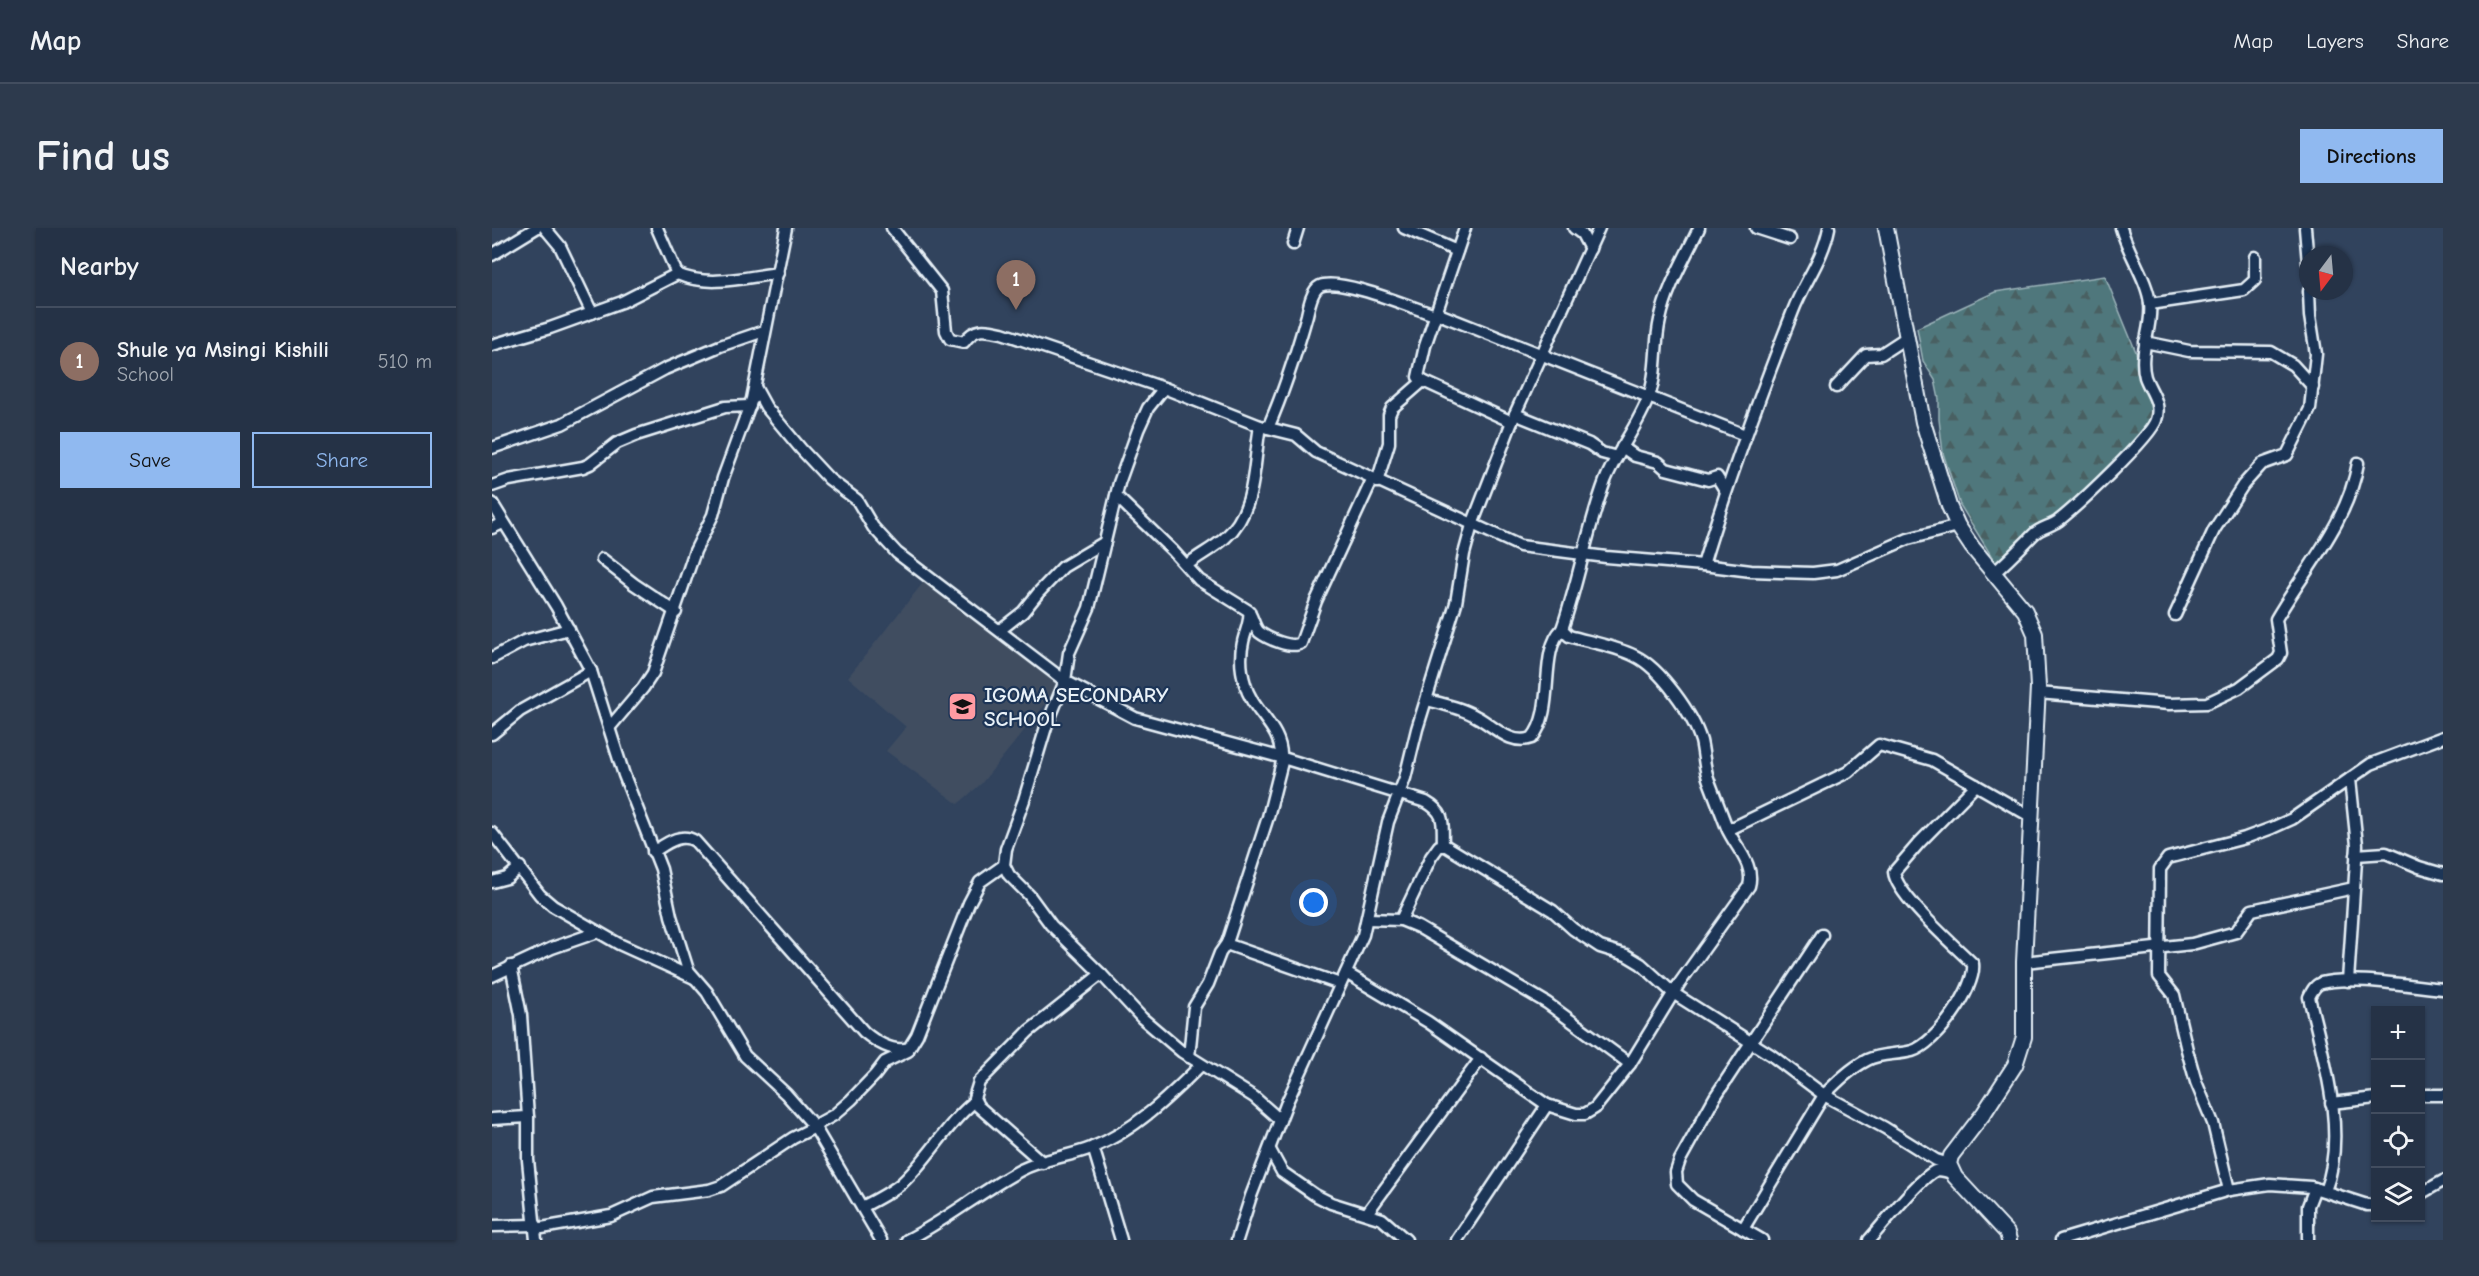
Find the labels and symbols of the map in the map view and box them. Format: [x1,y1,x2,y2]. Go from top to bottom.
north arrow [2299,246,2353,300]
pin: 1 [996,260,1036,310]
place label: IGOMA SECONDARY SCHOOL [984,683,1169,731]
school or university icon: IGOMA SECONDARY SCHOOL [947,691,979,723]
your location [1299,888,1328,917]

